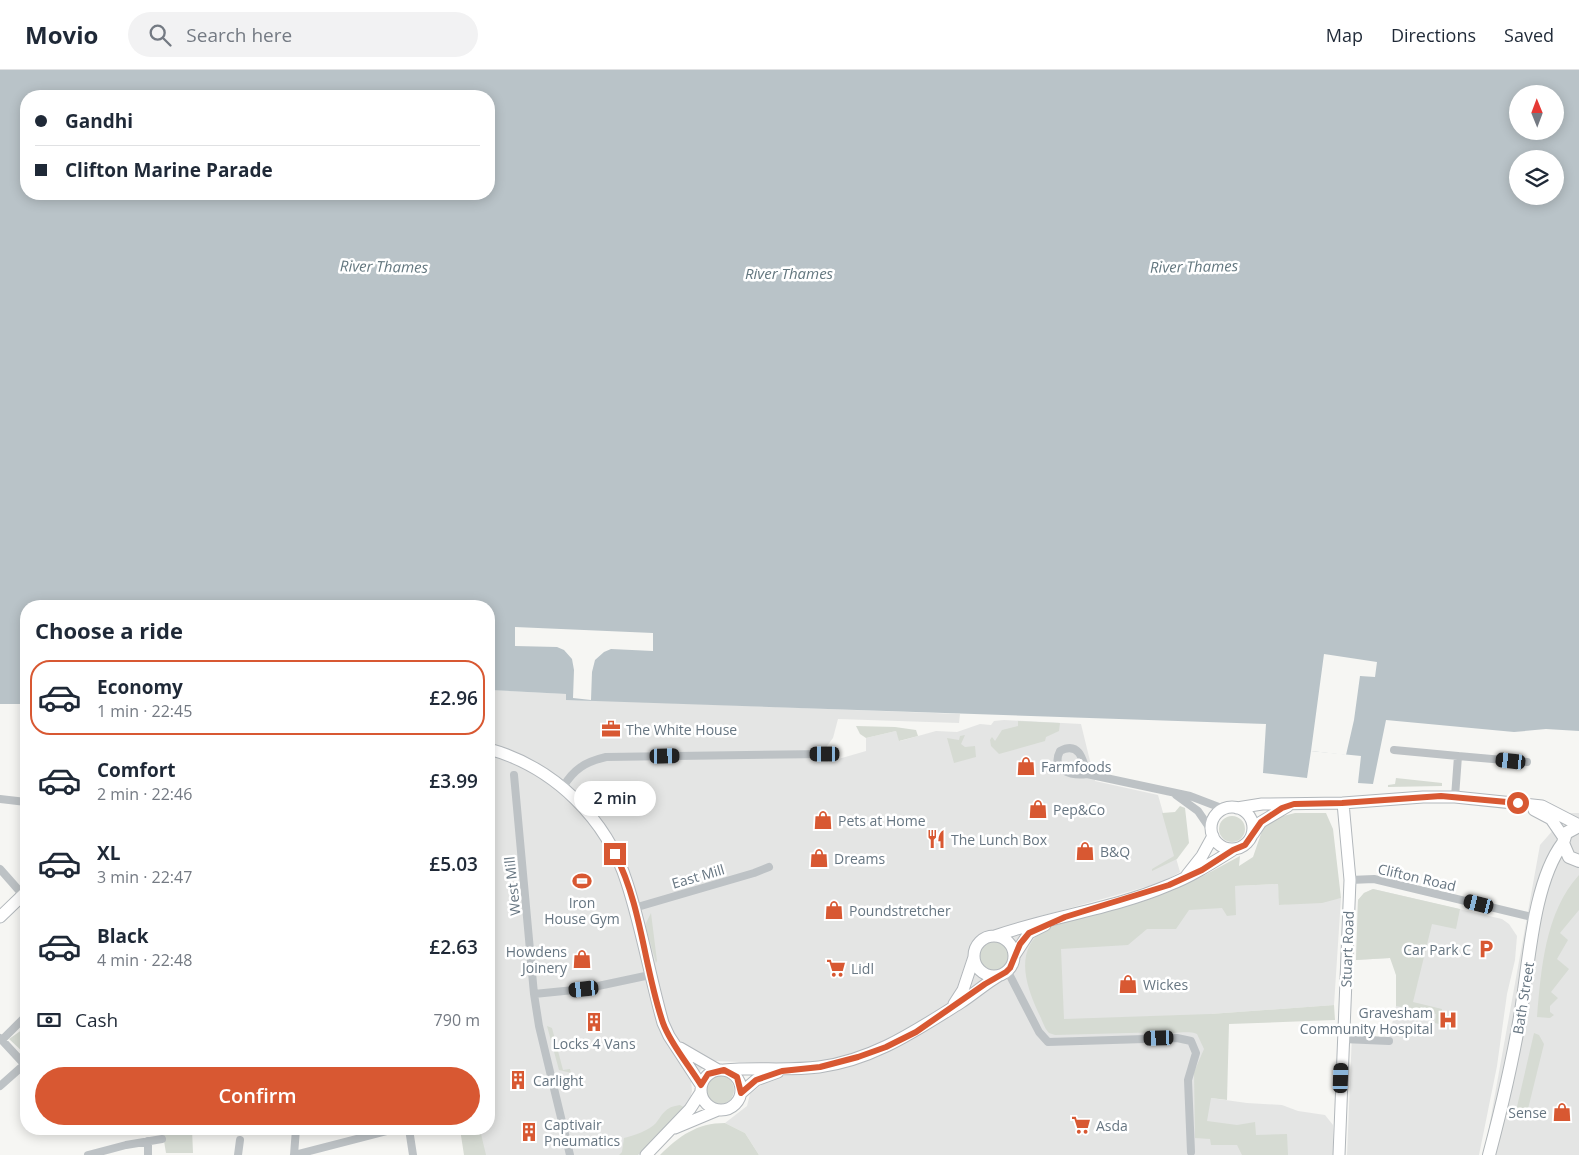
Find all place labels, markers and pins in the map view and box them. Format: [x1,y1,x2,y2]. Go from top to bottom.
office icon: The White House [600,718,622,740]
place label: The White House [626,720,737,739]
shop icon: Farmfoods [1015,755,1037,777]
place label: Farmfoods [1041,757,1112,776]
shop icon: Pep&Co [1027,798,1049,820]
place label: Pep&Co [1053,800,1105,819]
shop icon: Pets at Home [812,809,834,831]
place label: Pets at Home [838,811,926,830]
restaurant icon: The Lunch Box [925,828,947,850]
place label: The Lunch Box [951,830,1048,849]
shop icon: B&Q [1074,840,1096,862]
place label: B&Q [1100,842,1130,861]
shop icon: Dreams [808,847,830,869]
place label: Dreams [834,849,885,868]
sports icon: Iron House Gym [571,870,593,892]
place label: Iron House Gym [544,893,620,928]
shop icon: Poundstretcher [823,899,845,921]
place label: Poundstretcher [849,901,951,920]
parking icon: Car Park C [1475,938,1497,960]
place label: Car Park C [1403,940,1471,959]
place label: Howdens Joinery [506,942,568,977]
shop icon: Howdens Joinery [571,948,593,970]
supermarket icon: Lidl [825,957,847,979]
place label: Lidl [851,959,874,978]
shop icon: Wickes [1117,973,1139,995]
place label: Wickes [1143,975,1188,994]
place label: Gravesham Community Hospital [1300,1003,1433,1038]
hospital icon: Gravesham Community Hospital [1437,1009,1459,1031]
building icon: Locks 4 Vans [583,1011,605,1033]
place label: Locks 4 Vans [552,1034,636,1053]
building icon: Carlight [507,1069,529,1091]
place label: Carlight [533,1071,584,1090]
shop icon: Sense [1551,1101,1573,1123]
place label: Sense [1508,1103,1547,1122]
supermarket icon: Asda [1070,1114,1092,1136]
place label: Captivair Pneumatics [544,1115,620,1150]
place label: Asda [1096,1116,1128,1135]
building icon: Captivair Pneumatics [518,1121,540,1143]

